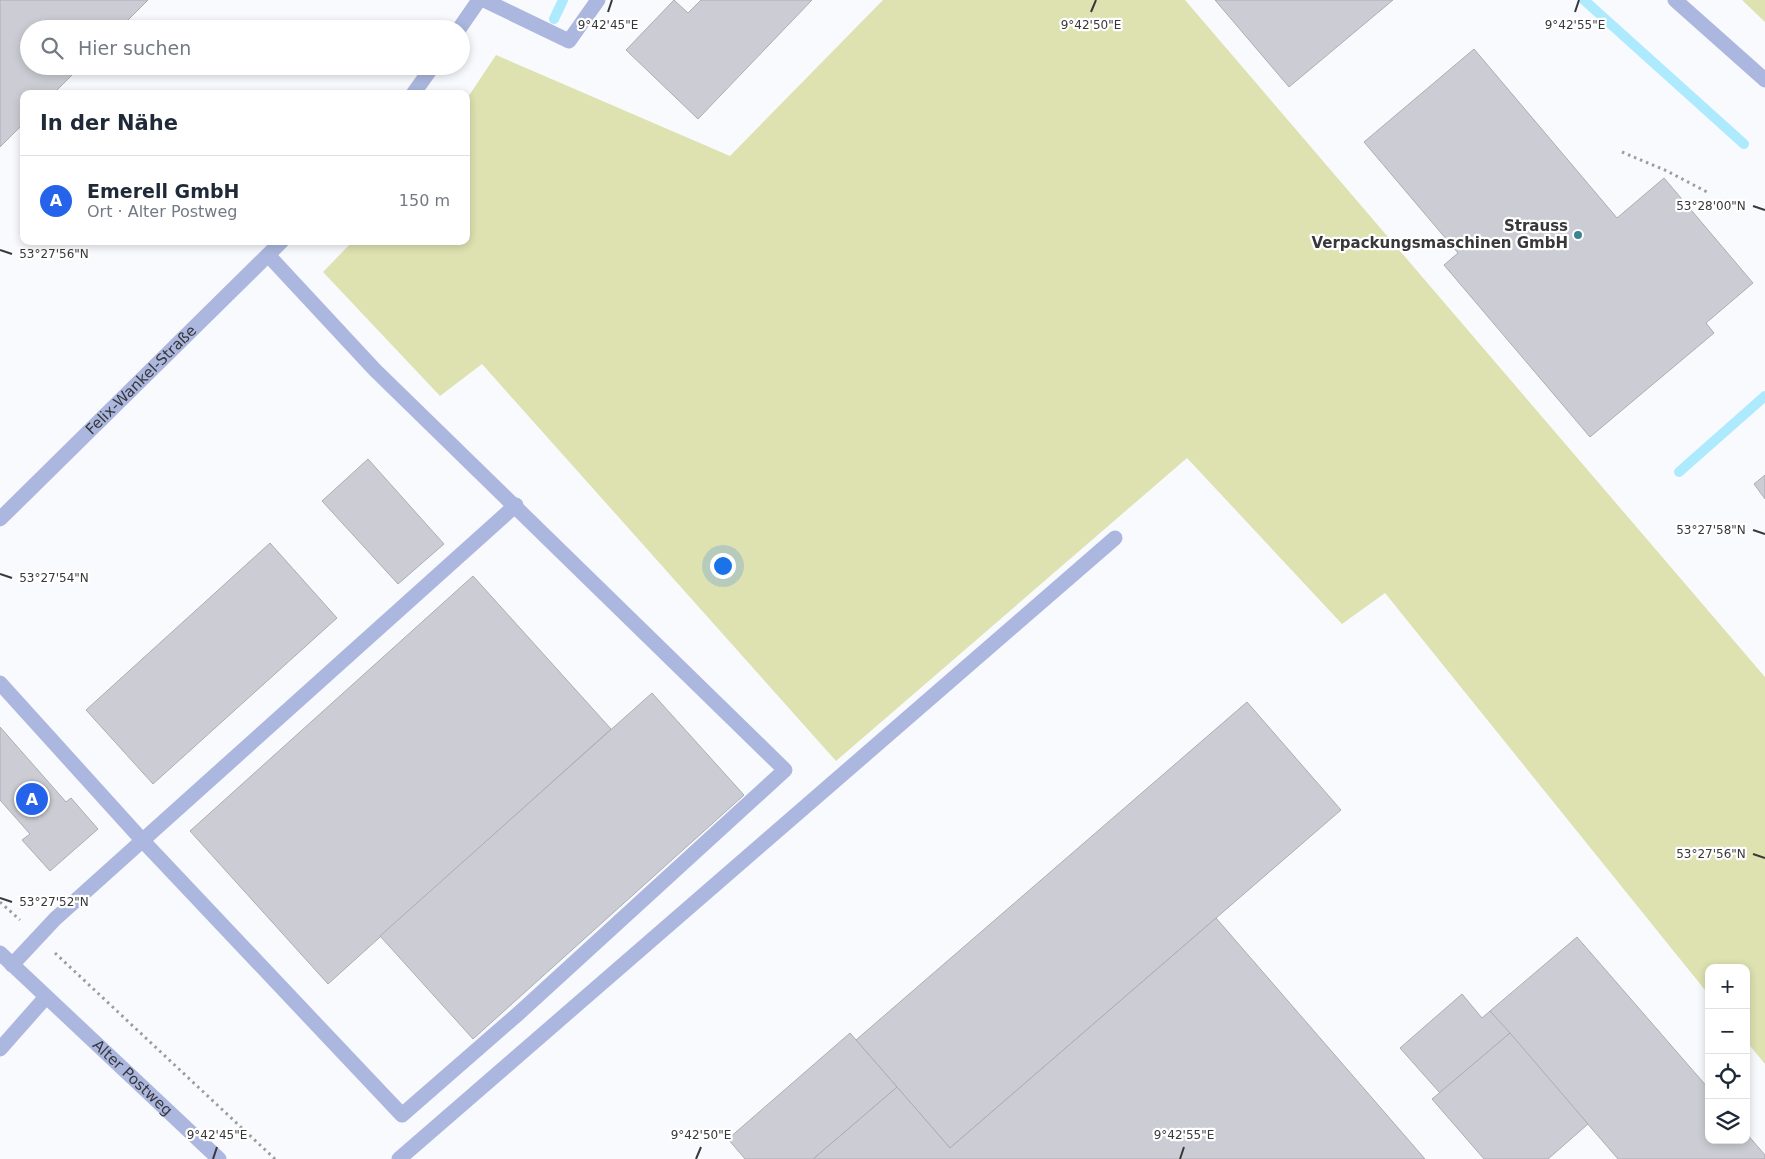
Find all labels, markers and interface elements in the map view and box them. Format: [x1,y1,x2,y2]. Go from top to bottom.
text: 9°42'45"E [578,18,638,32]
text: 9°42'50"E [1061,18,1121,32]
text: 9°42'55"E [1545,18,1605,32]
search box [20,20,470,75]
icon: search [38,34,66,62]
text: Hier suchen [78,37,191,59]
text: In der Nähe [40,111,178,135]
text: Emerell GmbH [87,180,239,202]
text: A [50,191,62,210]
text: 150 m [399,191,450,210]
text: 53°28'00"N [1676,199,1746,213]
text: Ort · Alter Postweg [87,202,237,221]
place label: Strauss Verpackungsmaschinen GmbH [1312,217,1568,252]
marker: Strauss Verpackungsmaschinen GmbH [1572,229,1584,241]
text: 53°27'56"N [19,247,89,261]
street label: Felix-Wankel-Straße [82,322,200,438]
text: 53°27'58"N [1676,523,1746,537]
your location [710,553,736,579]
text: 53°27'54"N [19,571,89,585]
pin: A [16,780,48,818]
text: 53°27'56"N [1676,847,1746,861]
text: 53°27'52"N [19,895,89,909]
map controls [1705,964,1750,1144]
button: + [1705,964,1750,1009]
button: − [1705,1009,1750,1054]
street label: Alter Postweg [89,1036,176,1120]
button: locate [1705,1054,1750,1099]
button: layers [1705,1099,1750,1144]
text: 9°42'45"E [187,1128,247,1142]
text: 9°42'50"E [671,1128,731,1142]
text: 9°42'55"E [1154,1128,1214,1142]

